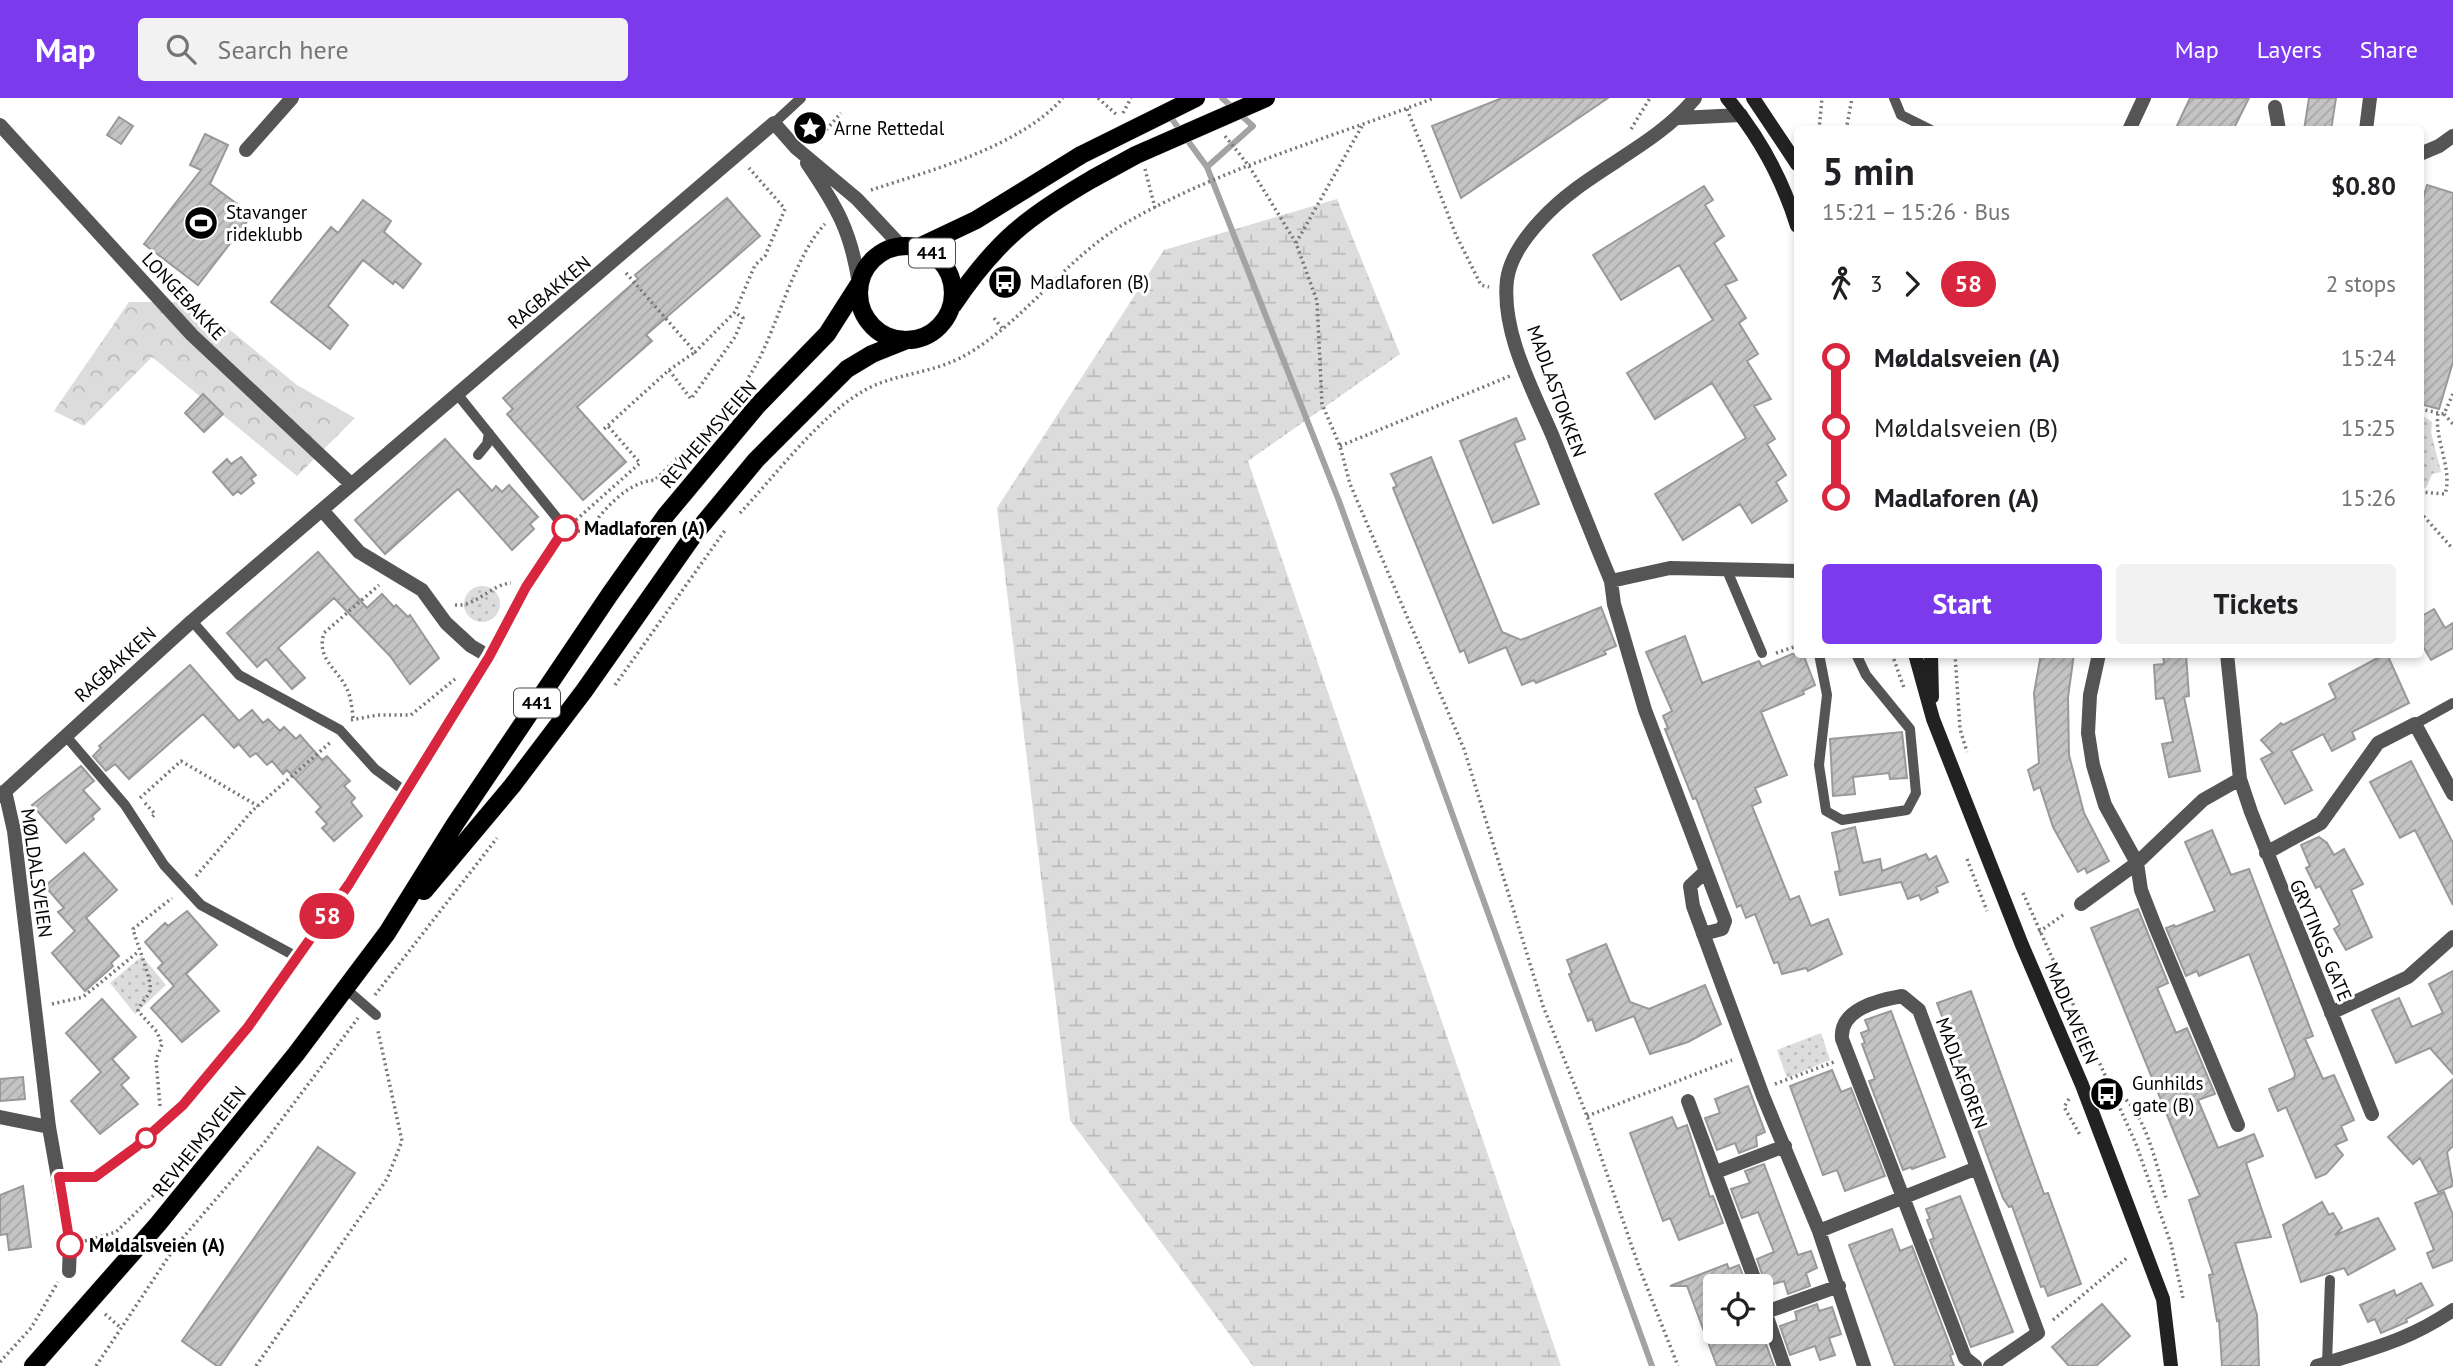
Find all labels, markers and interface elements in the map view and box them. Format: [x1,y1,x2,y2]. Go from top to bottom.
search box [138,18,628,81]
text: Map [35,28,96,71]
icon: search [162,30,200,68]
text: Search here [218,33,349,66]
text: Map [2175,34,2219,65]
text: Layers [2257,34,2322,65]
text: Share [2360,34,2418,65]
place icon: Arne Rettedal [791,109,829,147]
place label: Arne Rettedal [834,116,945,140]
text: 5 min [1822,146,1915,195]
text: $0.80 [2331,169,2396,202]
text: 15:21 – 15:26 · Bus [1822,197,2010,226]
place label: Stavanger rideklubb [226,200,308,246]
sports icon: Stavanger rideklubb [182,204,220,242]
road number: 441 [909,238,955,268]
street label: LONGEBAKKE [137,247,231,345]
street label: RAGBAKKEN [502,250,596,334]
bus stop icon: Madlaforen (B) [986,263,1024,301]
icon: walk [1822,265,1860,303]
icon: forward [1893,265,1931,303]
text: 58 [1955,268,1982,299]
text: 3 [1870,269,1883,298]
text: 2 stops [2326,269,2396,298]
place label: Madlaforen (B) [1030,270,1149,294]
street label: MADLASTOKKEN [1522,322,1592,460]
text: Møldalsveien (A) [1874,341,2060,374]
text: 15:24 [2341,343,2396,372]
street label: REVHEIMSVEIEN [655,375,761,493]
text: Møldalsveien (B) [1874,411,2058,444]
text: 15:25 [2341,413,2396,442]
text: Madlaforen (A) [1874,481,2039,514]
text: 15:26 [2341,483,2396,512]
marker: Madlaforen (A) [552,515,578,541]
place label: Madlaforen (A) [584,516,705,540]
button: Start [1822,564,2102,644]
button: Tickets [2116,564,2396,644]
street label: RAGBAKKEN [69,621,161,707]
road number: 441 [514,688,560,718]
street label: MØLDALSVEIEN [16,807,58,939]
street label: GRYTINGS GATE [2285,875,2357,1005]
line badge: 58 [296,893,358,939]
text: 58 [313,900,341,931]
street label: MADLAVEIEN [2040,958,2104,1068]
street label: MADLAFOREN [1931,1014,1993,1132]
place label: Gunhilds gate (B) [2132,1071,2204,1117]
bus stop icon: Gunhilds gate (B) [2088,1075,2126,1113]
street label: REVHEIMSVEIEN [147,1081,251,1201]
unlabelled marker [136,1128,156,1148]
marker: Møldalsveien (A) [57,1232,83,1258]
place label: Møldalsveien (A) [89,1233,225,1257]
map controls [1703,1274,1773,1344]
button: locate [1703,1274,1773,1344]

